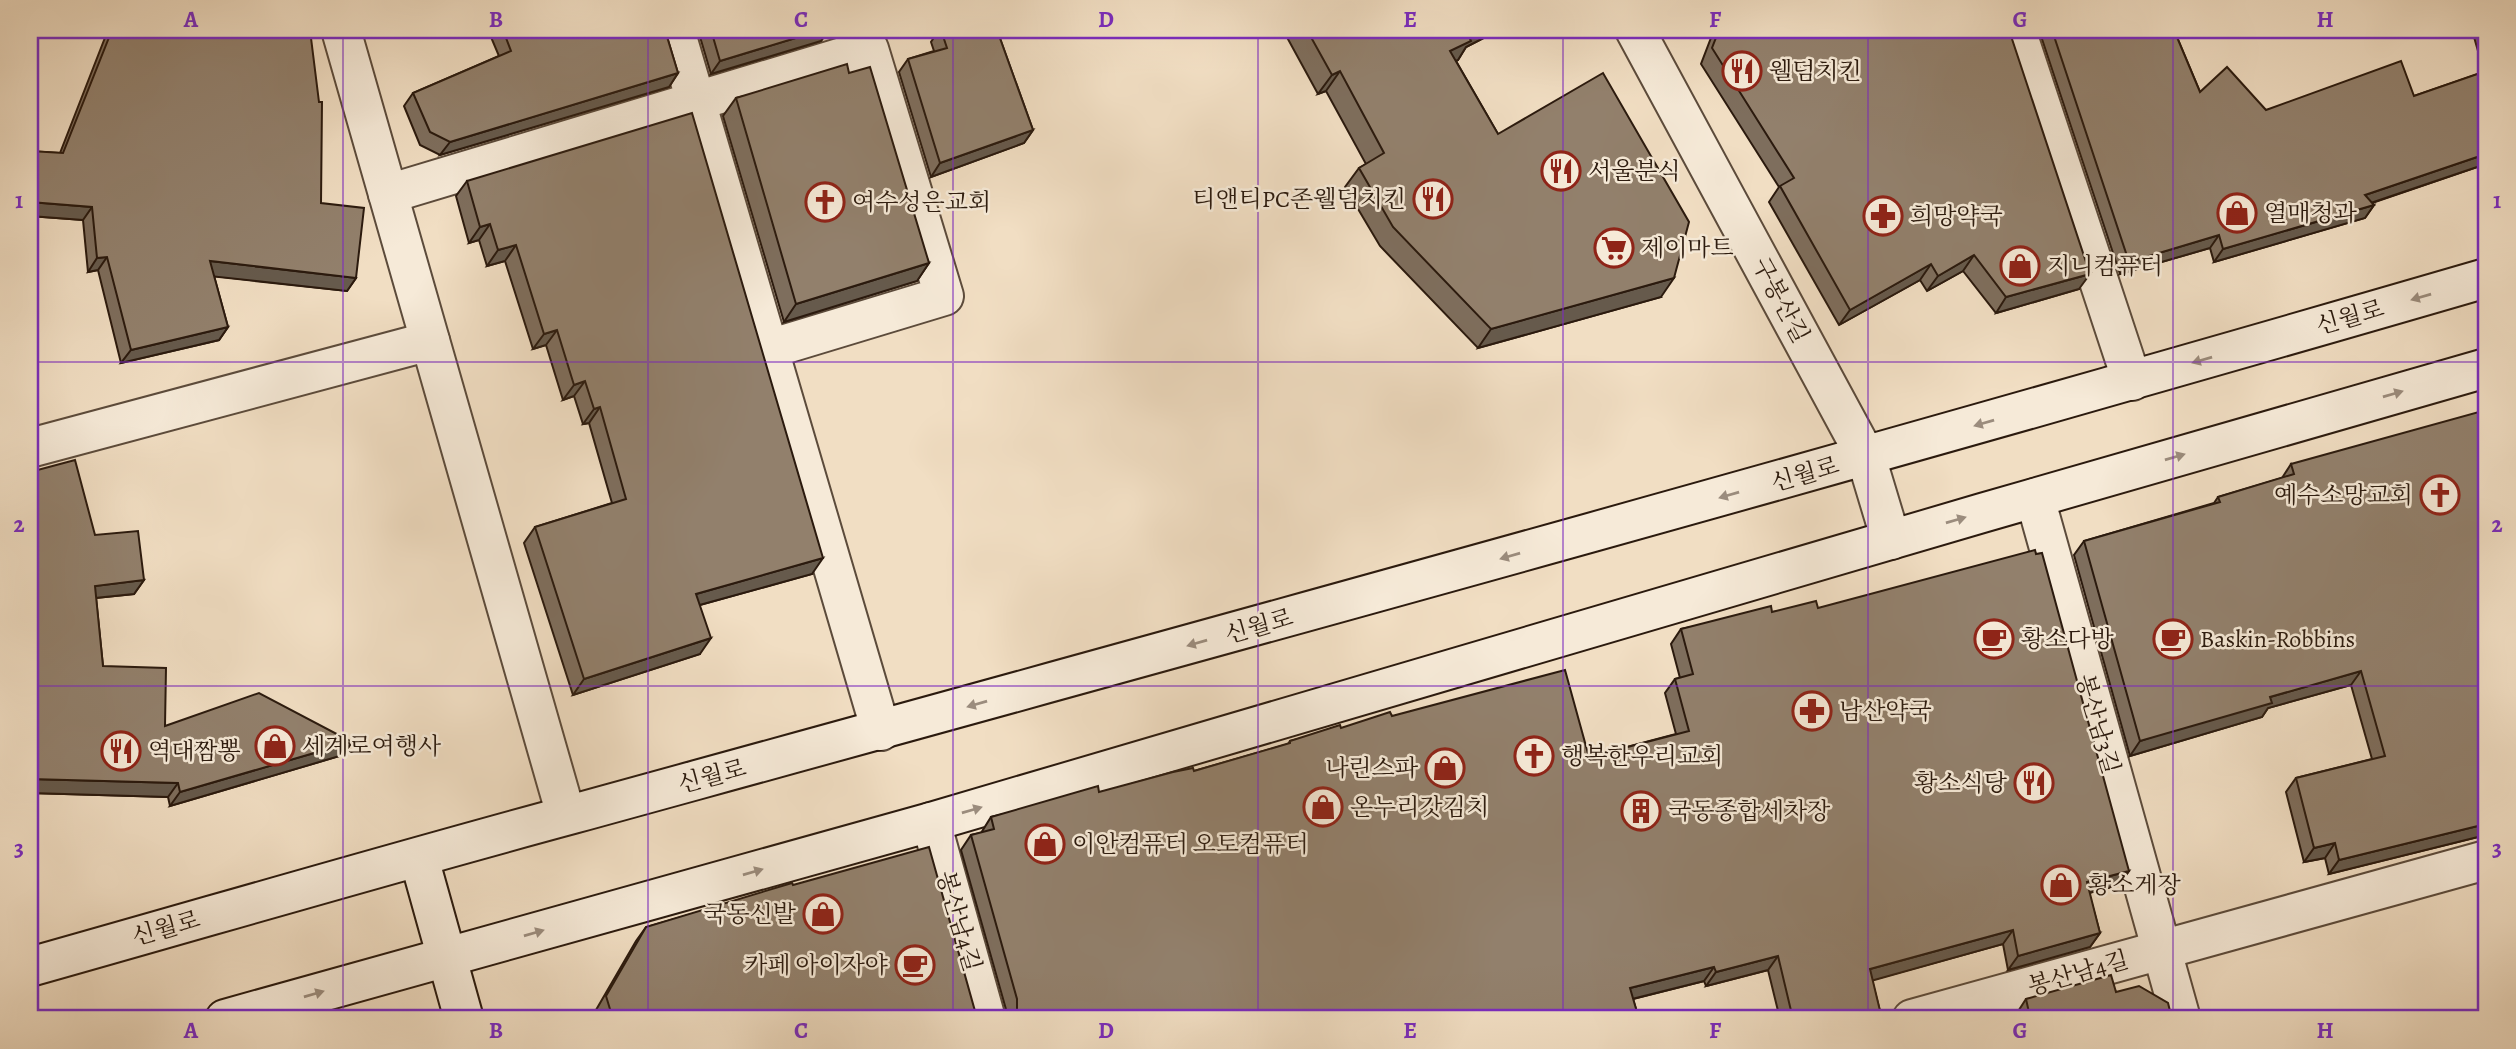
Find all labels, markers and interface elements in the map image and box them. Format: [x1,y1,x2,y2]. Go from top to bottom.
text: A [183,4,199,35]
text: B [489,4,503,35]
text: C [794,4,808,35]
text: D [1098,4,1114,35]
text: E [1403,4,1417,35]
text: F [1709,4,1722,35]
text: G [2012,4,2028,35]
text: H [2316,4,2334,35]
restaurant icon: 웰덤치킨 [1721,50,1763,92]
place label: 웰덤치킨 [1769,55,1862,87]
restaurant icon: 서울분식 [1540,150,1582,192]
place label: 서울분식 [1588,155,1681,187]
restaurant icon: 티앤티PC존웰덤치킨 [1412,178,1454,220]
church icon: 여수성은교회 [804,181,846,223]
place label: 티앤티PC존웰덤치킨 [1192,183,1406,215]
text: 1 [15,185,23,216]
text: 1 [2493,185,2501,216]
place label: 여수성은교회 [852,186,991,218]
shop icon: 열매청과 [2216,192,2258,234]
pharmacy icon: 희망약국 [1862,195,1904,237]
place label: 열매청과 [2264,197,2358,229]
place label: 희망약국 [1910,200,2003,232]
supermarket icon: 제이마트 [1593,227,1635,269]
place label: 제이마트 [1641,232,1734,264]
shop icon: 지니컴퓨터 [1999,245,2041,287]
place label: 지니컴퓨터 [2047,250,2163,282]
street label: 구봉산길 [1745,252,1817,348]
street label: 신월로 [2312,292,2388,342]
one-way arrow [2410,292,2431,302]
one-way arrow [2191,356,2212,366]
one-way arrow [2383,389,2404,399]
one-way arrow [1973,419,1994,429]
street label: 신월로 [1767,449,1843,499]
one-way arrow [2165,452,2186,462]
church icon: 예수소망교회 [2419,474,2461,516]
place label: 예수소망교회 [2274,479,2413,511]
one-way arrow [1718,490,1740,501]
text: 2 [13,509,25,540]
text: 2 [2491,509,2503,540]
one-way arrow [1946,515,1967,525]
one-way arrow [1499,551,1520,561]
street label: 신월로 [1221,601,1297,651]
cafe icon: 황소다방 [1973,618,2015,660]
cafe icon: Baskin-Robbins [2152,618,2194,660]
place label: 황소다방 [2021,623,2115,655]
place label: Baskin-Robbins [2200,623,2355,655]
one-way arrow [1185,638,1207,649]
street label: 봉산남3길 [2068,670,2128,778]
pharmacy icon: 남산약국 [1791,690,1833,732]
place label: 남산약국 [1839,695,1932,727]
one-way arrow [966,699,988,710]
shop icon: 세계로여행사 [254,725,296,767]
restaurant icon: 역대짬뽕 [100,730,142,772]
place label: 세계로여행사 [302,730,441,762]
place label: 역대짬뽕 [148,735,241,767]
church icon: 행복한우리교회 [1513,735,1555,777]
place label: 행복한우리교회 [1561,740,1723,772]
shop icon: 나린스파 [1424,747,1466,789]
street label: 신월로 [674,752,750,800]
place label: 나린스파 [1325,752,1419,784]
restaurant icon: 황소식당 [2013,762,2055,804]
place label: 황소식당 [1914,767,2008,799]
shop icon: 온누리갓김치 [1302,786,1344,828]
building icon: 국동종합세차장 [1620,790,1662,832]
place label: 온누리갓김치 [1350,791,1489,823]
place label: 국동종합세차장 [1668,795,1831,827]
one-way arrow [961,804,982,814]
shop icon: 이안컴퓨터 오토컴퓨터 [1024,823,1066,865]
place label: 이안컴퓨터 오토컴퓨터 [1072,828,1309,860]
text: 3 [14,833,24,864]
text: 3 [2492,833,2502,864]
shop icon: 황소게장 [2040,864,2082,906]
one-way arrow [742,866,763,876]
street label: 봉산남4길 [929,867,989,975]
place label: 황소게장 [2088,869,2182,901]
shop icon: 국동신발 [802,893,844,935]
place label: 국동신발 [703,898,797,930]
street label: 신월로 [128,903,204,953]
one-way arrow [523,927,545,938]
street label: 봉산남4길 [2024,943,2132,1003]
cafe icon: 카페 아이자야 [894,944,936,986]
place label: 카페 아이자야 [744,949,888,981]
one-way arrow [304,989,325,999]
text: A [183,1015,199,1046]
text: B [489,1015,503,1046]
text: C [794,1015,808,1046]
text: D [1098,1015,1114,1046]
text: E [1403,1015,1417,1046]
text: F [1709,1015,1722,1046]
text: G [2012,1015,2028,1046]
text: H [2316,1015,2334,1046]

